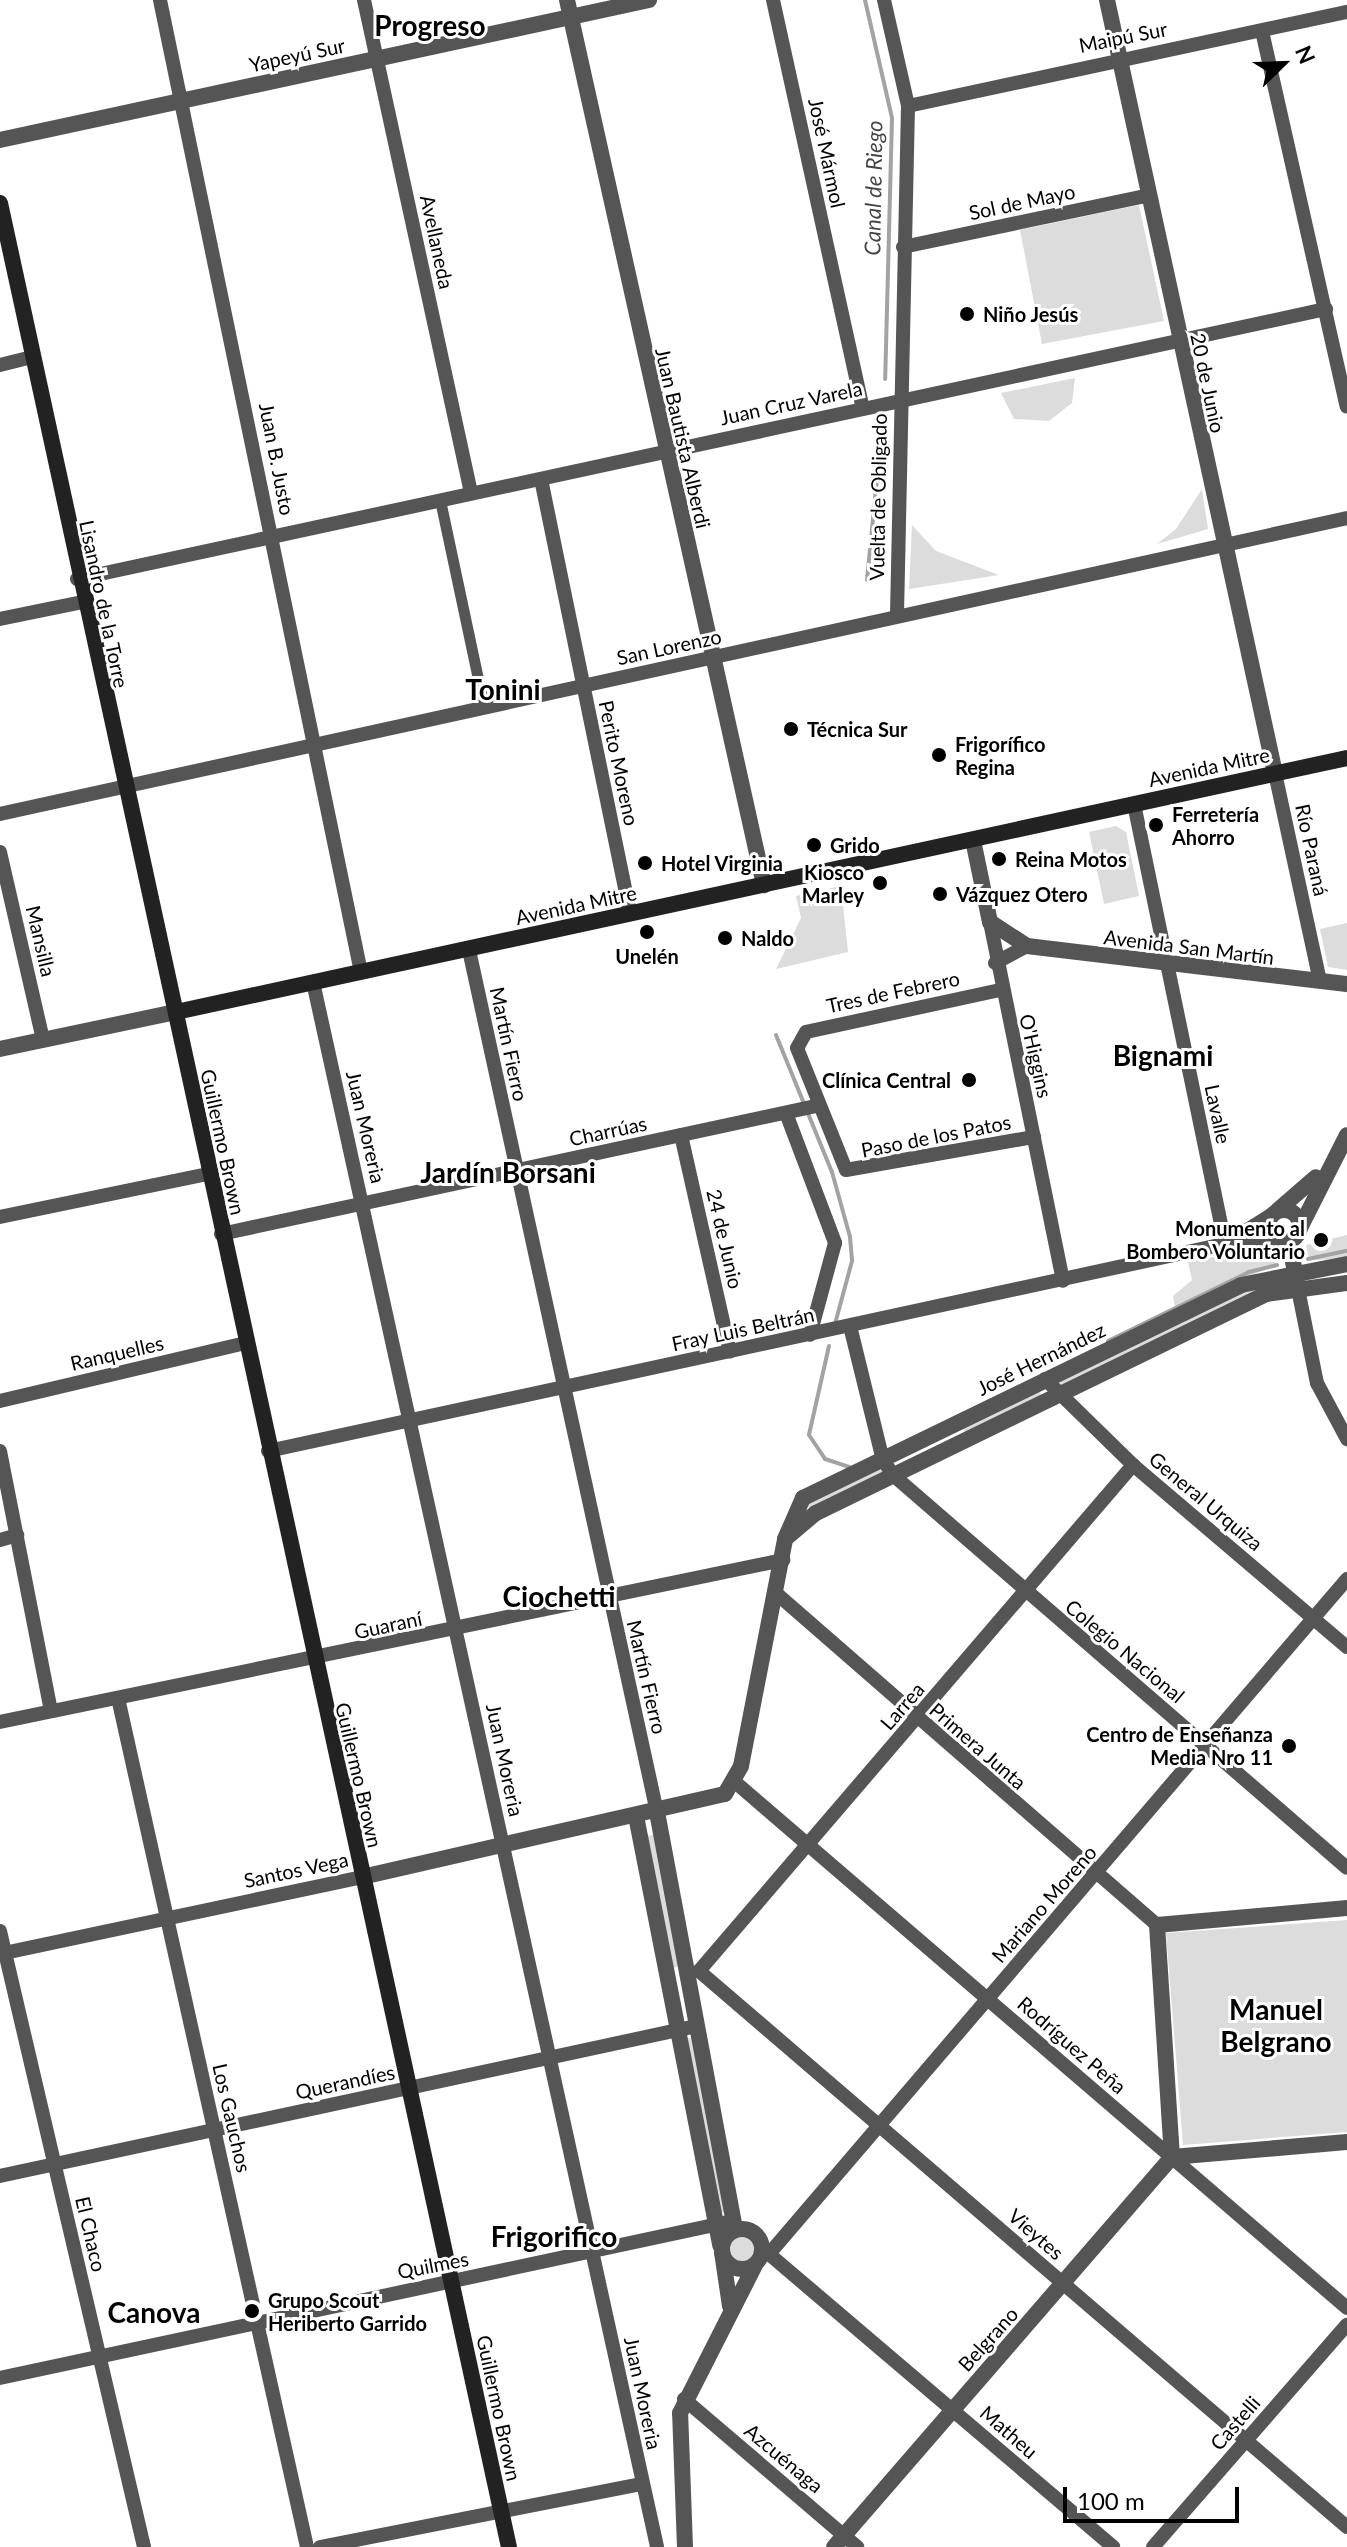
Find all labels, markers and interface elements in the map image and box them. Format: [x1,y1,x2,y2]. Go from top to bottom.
district label: Progreso [374,8,486,42]
street label: Maipú Sur [1077,17,1169,57]
north arrow [1243,24,1323,104]
street label: Yapeyú Sur [247,33,347,77]
text: N [1290,41,1321,67]
street label: José Mármol [804,96,850,210]
water label: Canal de Riego [859,120,887,256]
street label: Sol de Mayo [967,179,1077,225]
street label: Avellaneda [415,193,459,291]
place label: Niño Jesús [983,302,1079,326]
marker: Niño Jesús [958,305,976,323]
street label: 20 de Junio [1186,331,1230,435]
street label: Juan Bautista Alberdi [650,345,716,531]
street label: Juan Cruz Varela [717,376,865,430]
street label: Juan B. Justo [254,400,300,518]
street label: Vuelta de Obligado [865,413,891,581]
street label: Lisandro de la Torre [74,518,134,690]
street label: San Lorenzo [614,624,724,670]
district label: Tonini [465,672,541,706]
street label: Perito Moreno [594,698,644,828]
place label: Técnica Sur [807,717,907,741]
marker: Técnica Sur [782,720,800,738]
place label: Frigorífico Regina [955,732,1045,779]
street label: Avenida Mitre [1146,742,1272,792]
marker: Frigorífico Regina [930,746,948,764]
place label: Ferretería Ahorro [1172,802,1259,849]
street label: Río Paraná [1291,802,1333,898]
marker: Ferretería Ahorro [1147,816,1165,834]
place label: Grido [830,833,880,857]
marker: Grido [805,836,823,854]
place label: Reina Motos [1015,847,1127,871]
marker: Reina Motos [990,850,1008,868]
place label: Hotel Virginia [661,851,784,875]
marker: Hotel Virginia [636,854,654,872]
place label: Kiosco Marley [802,860,864,907]
marker: Kiosco Marley [871,874,889,892]
street label: Avenida Mitre [513,880,639,930]
place label: Vázquez Otero [956,882,1088,906]
marker: Vázquez Otero [931,885,949,903]
street label: Mansilla [21,903,61,979]
marker: Unelén [638,923,656,941]
street label: Avenida San Martín [1102,925,1276,969]
place label: Naldo [741,926,794,950]
marker: Naldo [716,929,734,947]
place label: Unelén [615,944,679,968]
street label: Tres de Febrero [824,966,962,1018]
street label: Martín Fierro [485,985,533,1103]
street label: O'Higgins [1015,1012,1057,1100]
district label: Bignami [1113,1038,1213,1072]
street label: Guillermo Brown [196,1067,250,1217]
street label: Juan Moreria [341,1068,391,1186]
place label: Clínica Central [822,1068,951,1092]
marker: Clínica Central [958,1069,980,1091]
street label: Lavalle [1200,1082,1236,1146]
street label: Paso de los Patos [859,1110,1013,1162]
street label: Charrúas [567,1111,649,1151]
district label: Jardín Borsani [420,1155,596,1189]
street label: 24 de Junio [702,1187,748,1291]
place label: Monumento al Bombero Voluntario [1125,1216,1305,1263]
marker: Monumento al Bombero Voluntario [1312,1231,1330,1249]
street label: Fray Luis Beltrán [669,1302,817,1356]
street label: José Hernández [973,1318,1109,1400]
street label: Ranquelles [68,1331,166,1375]
street label: General Urquiza [1144,1446,1268,1556]
district label: Ciochetti [503,1579,615,1613]
street label: Colegio Nacional [1061,1594,1189,1708]
street label: Guaraní [352,1606,424,1644]
street label: Martín Fierro [622,1618,672,1736]
street label: Larrea [875,1677,929,1735]
street label: Primera Junta [925,1697,1031,1795]
street label: Guillermo Brown [331,1700,387,1850]
street label: Juan Moreria [481,1701,529,1819]
place label: Centro de Enseñanza Media Nro 11 [1086,1722,1273,1769]
marker: Centro de Enseñanza Media Nro 11 [1280,1737,1298,1755]
street label: Mariano Moreno [987,1841,1101,1967]
street label: Santos Vega [241,1847,351,1893]
street label: Rodríguez Peña [1013,1991,1131,2099]
district label: Manuel Belgrano [1220,1992,1332,2058]
street label: Querandíes [293,2060,397,2104]
street label: Los Gauchos [208,2061,256,2175]
street label: El Chaco [71,2194,111,2274]
street label: Vieytes [1003,2204,1069,2264]
district label: Frigorifico [491,2219,617,2253]
street label: Quilmes [395,2246,471,2284]
place label: Grupo Scout Heriberto Garrido [268,2288,427,2335]
district label: Canova [108,2295,200,2329]
marker: Grupo Scout Heriberto Garrido [243,2302,261,2320]
street label: Belgrano [953,2302,1023,2376]
street label: Guillermo Brown [472,2333,526,2483]
street label: Juan Moreria [619,2334,667,2452]
street label: Castelli [1205,2391,1265,2455]
street label: Matheu [975,2401,1043,2463]
street label: Azcuénaga [740,2418,828,2498]
scale bar [1067,2471,1243,2521]
text: 100 m [1077,2486,1145,2515]

